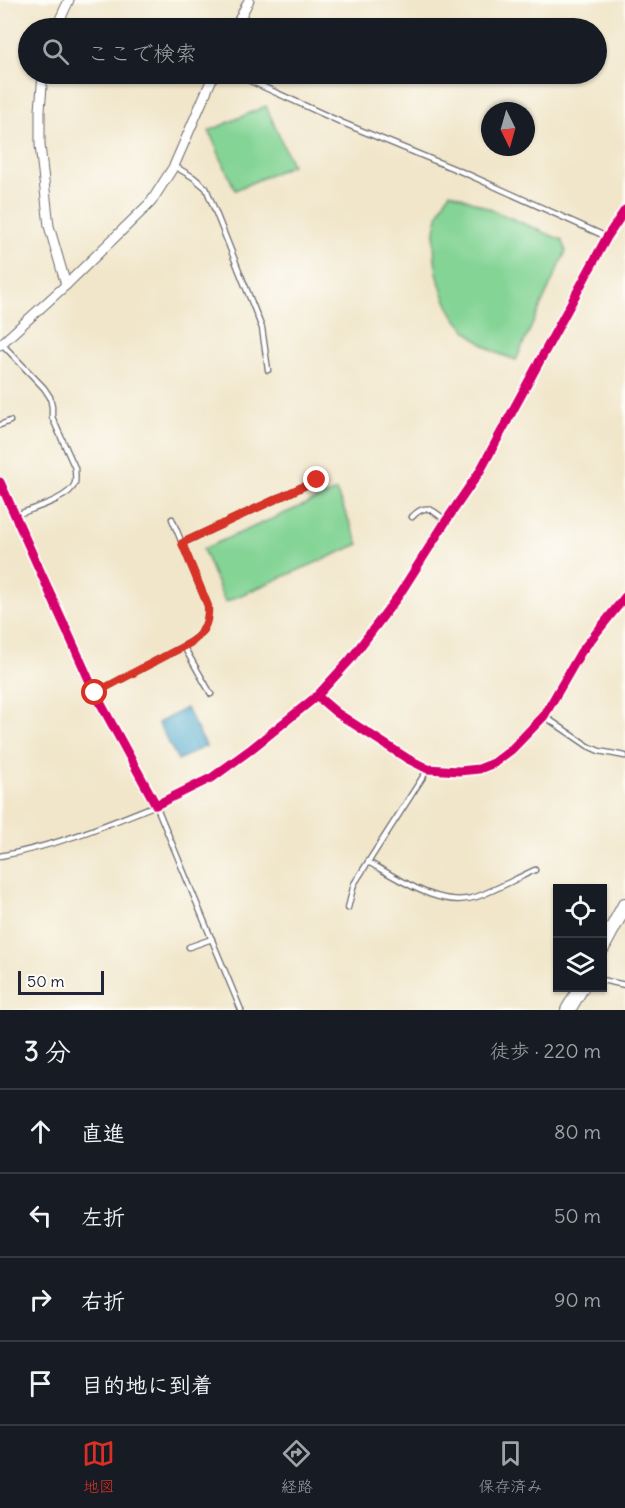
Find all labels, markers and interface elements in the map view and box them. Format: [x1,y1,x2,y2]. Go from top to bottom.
search box [18,18,607,84]
icon: search [39,35,72,68]
text: ここで検索 [87,39,197,67]
north arrow [481,102,535,156]
route end [303,466,329,492]
route start [81,679,107,705]
map controls [553,884,607,992]
button: locate [553,884,607,938]
button: layers [553,938,607,992]
scale bar [18,968,104,996]
text: 50 m [27,971,65,991]
text: 3 分 [24,1035,71,1068]
text: 徒歩 · 220 m [490,1038,601,1063]
icon: ahead [24,1115,57,1148]
text: 直進 [81,1119,125,1147]
text: 80 m [554,1119,601,1144]
icon: left [24,1199,57,1232]
text: 左折 [81,1203,125,1231]
text: 50 m [554,1203,601,1228]
icon: right [24,1283,57,1316]
text: 右折 [81,1287,125,1315]
text: 90 m [554,1287,601,1312]
icon: arrive [24,1367,57,1400]
text: 目的地に到着 [81,1371,213,1399]
tab: 地図 [82,1437,115,1497]
tab: 経路 [280,1437,313,1497]
tab: 保存済み [478,1437,542,1497]

